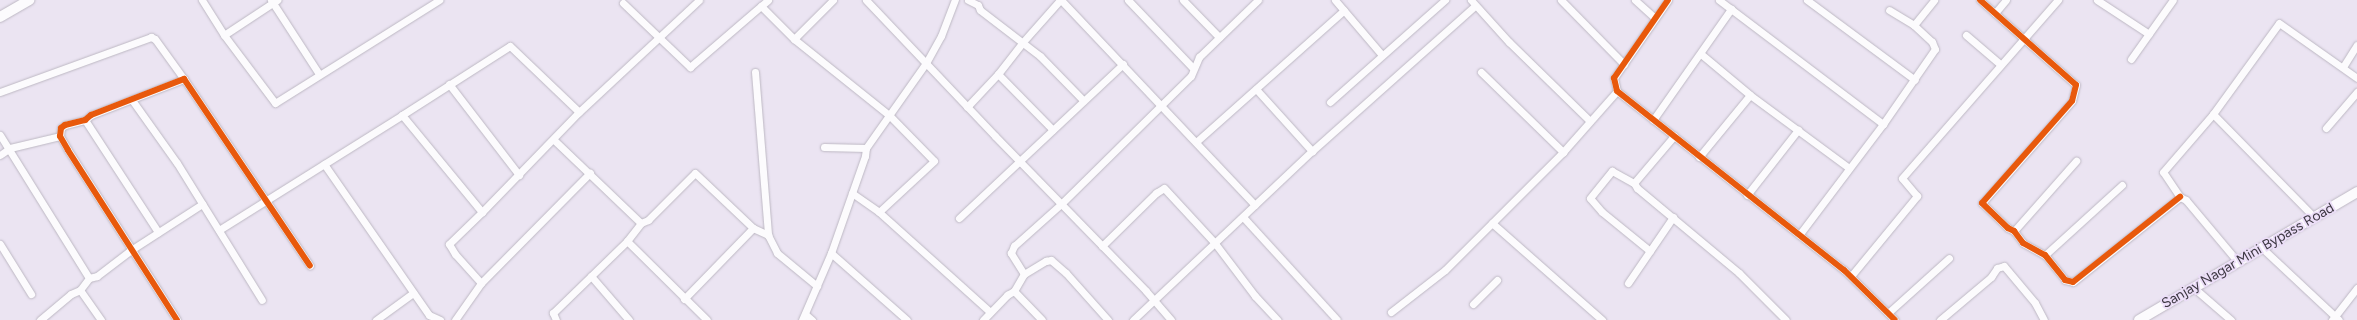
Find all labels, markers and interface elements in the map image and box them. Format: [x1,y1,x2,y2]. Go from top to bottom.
street label: Sanjay Nagar Mini Bypass Road [2159,200,2337,312]

